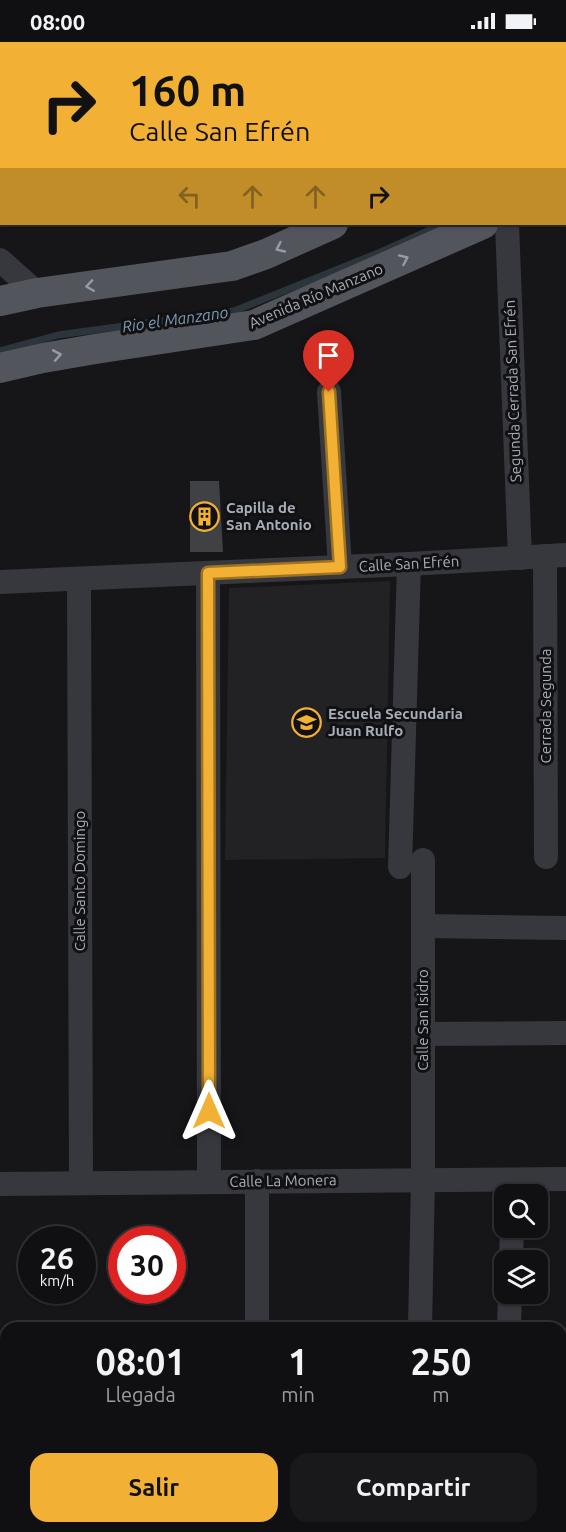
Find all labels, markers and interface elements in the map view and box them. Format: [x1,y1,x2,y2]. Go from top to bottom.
text: 08:00 [30,9,85,34]
icon: right [30,66,108,144]
text: 160 m [129,67,246,114]
text: Calle San Efrén [129,116,310,146]
icon: left [173,180,206,213]
icon: ahead [236,180,269,213]
icon: ahead [299,180,332,213]
icon: right [362,180,395,213]
one-way arrow [275,240,286,252]
one-way arrow [397,254,408,266]
street label: Avenida Río Manzano [246,260,385,331]
one-way arrow [85,279,94,291]
street label: Segunda Cerrada San Efrén [501,300,524,483]
water label: Rio el Manzano [121,303,230,335]
pin [303,330,354,392]
icon: arrive [312,339,345,372]
one-way arrow [52,350,62,362]
place label: Capilla de San Antonio [226,499,312,533]
building icon: Capilla de San Antonio [189,501,221,533]
street label: Calle San Efrén [358,552,460,575]
street label: Cerrada Segunda [537,649,554,763]
place label: Escuela Secundaria Juan Rulfo [328,705,463,739]
school or university icon: Escuela Secundaria Juan Rulfo [291,707,323,739]
street label: Calle Santo Domingo [71,811,88,951]
street label: Calle San Isidro [414,969,431,1071]
position arrow [177,1079,241,1143]
street label: Calle La Monera [229,1171,337,1190]
map controls [494,1184,548,1304]
button: search [494,1184,548,1238]
speed limit sign: 30 [108,1226,186,1304]
text: 26 [40,1241,74,1275]
button: layers [494,1250,548,1304]
text: km/h [40,1272,74,1289]
text: 08:01 [96,1341,186,1382]
text: 1 [288,1341,308,1382]
text: 250 [410,1341,471,1382]
text: Llegada [106,1383,176,1406]
text: min [281,1383,315,1406]
text: m [432,1383,450,1406]
button: Salir [30,1453,278,1522]
button: Compartir [290,1453,537,1522]

